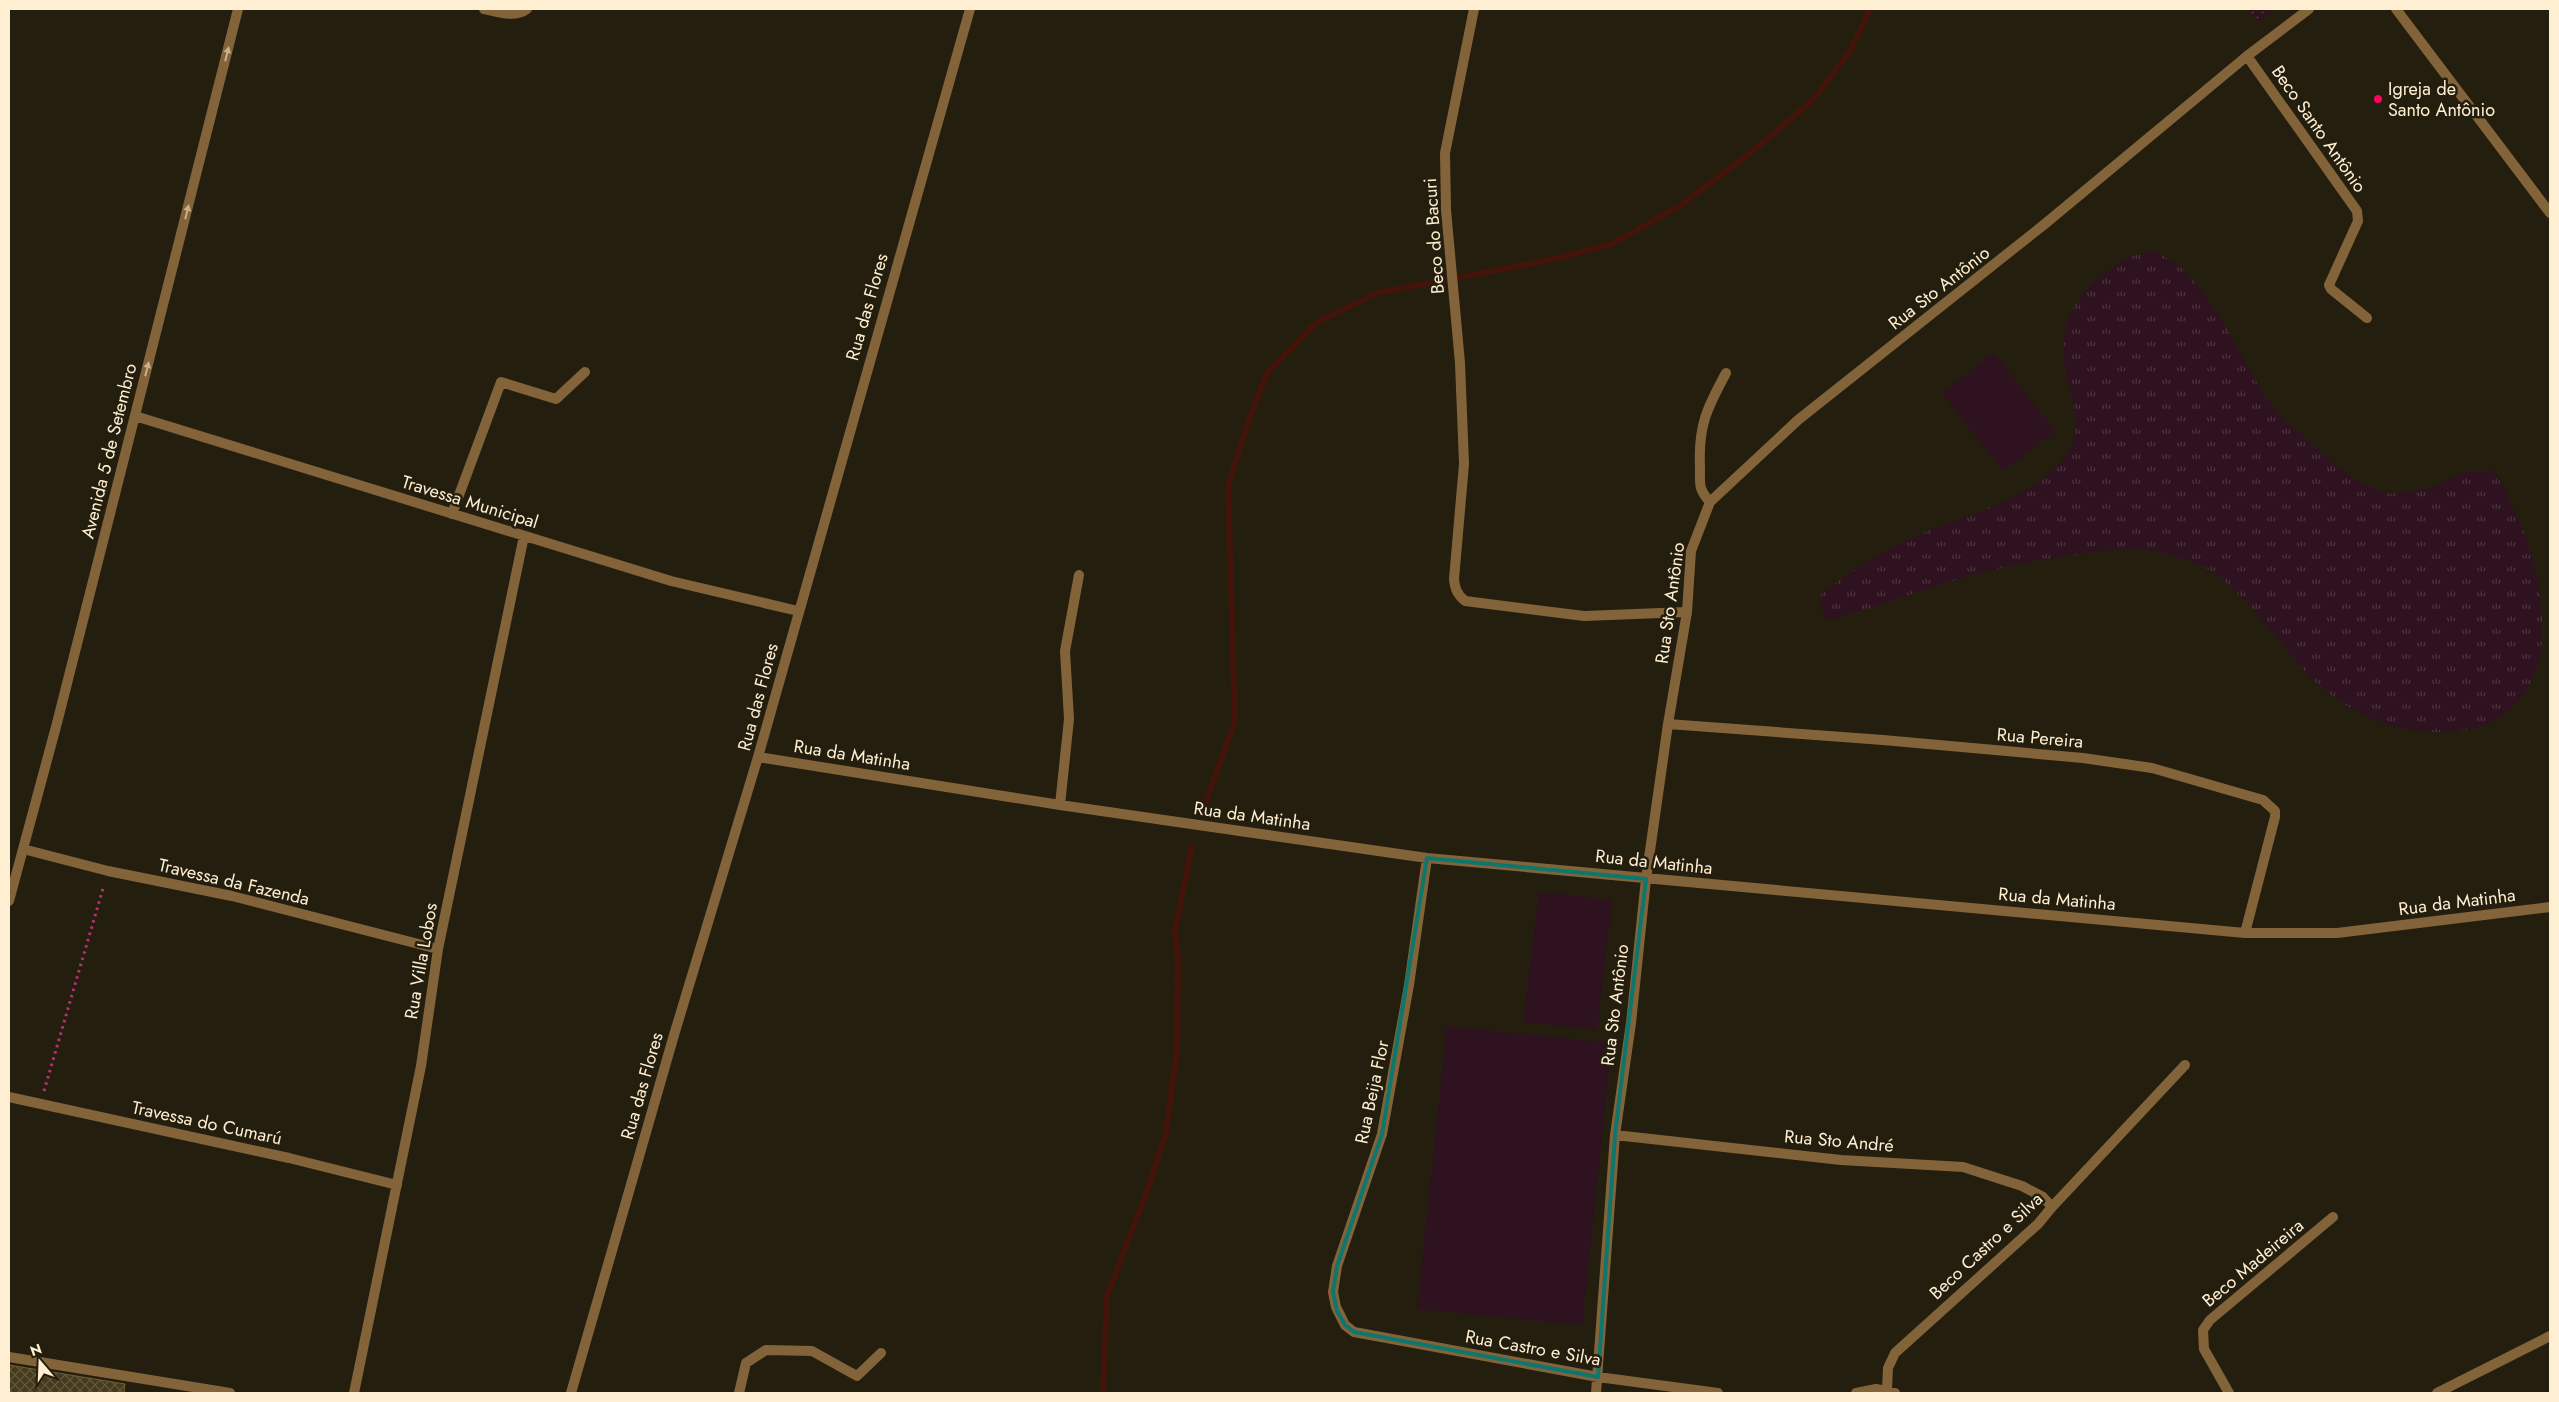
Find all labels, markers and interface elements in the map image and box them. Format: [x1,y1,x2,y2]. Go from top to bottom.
one-way arrow [223,47,231,62]
street label: Beco Santo Antônio [2265,60,2373,198]
place label: Igreja de Santo Antônio [2388,76,2495,123]
marker: Igreja de Santo Antônio [2372,93,2384,105]
street label: Beco do Bacuri [1417,177,1451,295]
one-way arrow [183,204,191,219]
street label: Rua Sto Antônio [1883,240,1995,336]
street label: Rua das Flores [839,250,895,364]
street label: Avenida 5 de Setembro [75,361,143,541]
one-way arrow [143,362,151,377]
street label: Travessa Municipal [398,469,542,535]
street label: Rua Sto Antônio [1649,540,1691,665]
street label: Rua das Flores [731,640,785,754]
street label: Rua Pereira [1996,721,2084,755]
street label: Rua da Matinha [792,733,912,777]
street label: Rua da Matinha [1192,795,1312,837]
street label: Rua da Matinha [1594,843,1714,881]
street label: Travessa da Fazenda [156,852,312,912]
street label: Rua da Matinha [1997,881,2117,917]
street label: Rua da Matinha [2397,882,2517,922]
street label: Rua Villa Lobos [398,901,444,1021]
street label: Rua Sto Antônio [1595,942,1635,1067]
street label: Rua das Flores [614,1029,670,1143]
street label: Rua Beija Flor [1348,1037,1396,1146]
street label: Travessa do Cumarú [130,1094,284,1152]
street label: Rua Sto André [1783,1123,1895,1159]
street label: Beco Castro e Silva [1923,1186,2049,1306]
street label: Beco Madeireira [2197,1213,2309,1313]
street label: Rua Castro e Silva [1463,1323,1603,1373]
north arrow [15,1337,65,1387]
text: N [27,1338,44,1361]

